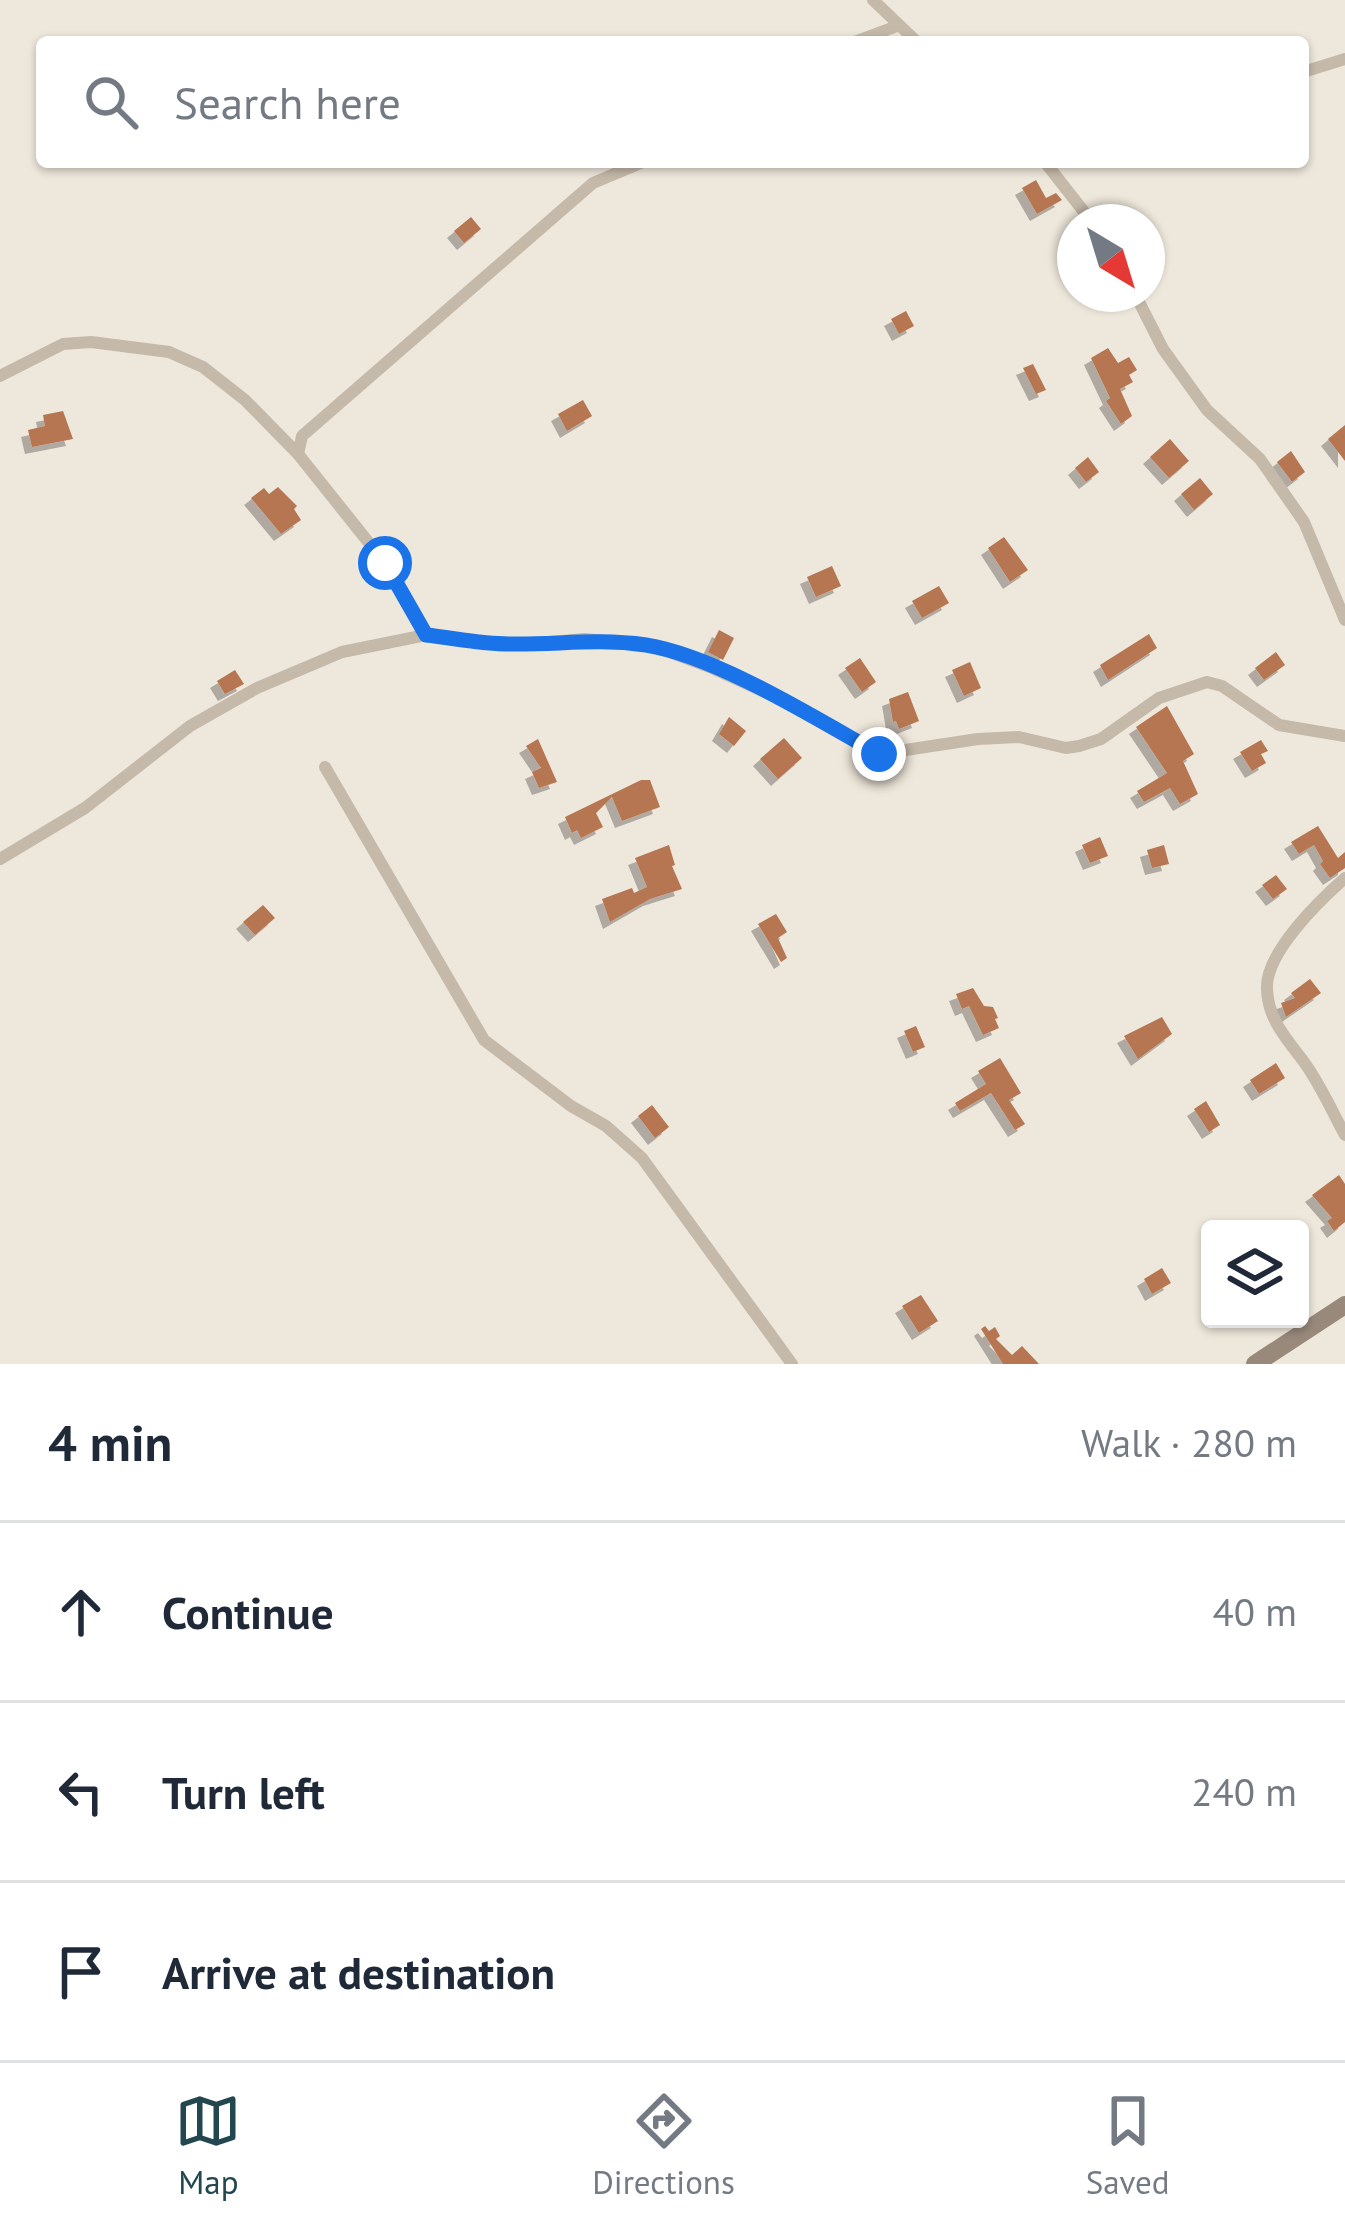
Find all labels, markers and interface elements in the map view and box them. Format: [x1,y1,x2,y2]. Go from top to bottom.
search box [36,36,1309,168]
icon: search [78,69,144,135]
text: Search here [174,73,401,131]
north arrow [1057,204,1165,312]
route start [358,536,412,590]
route end [852,727,906,781]
map controls [1201,1220,1309,1328]
button: layers [1201,1220,1309,1328]
text: 4 min [48,1409,172,1475]
text: Walk · 280 m [1081,1417,1297,1468]
icon: ahead [48,1579,114,1645]
text: Continue [162,1583,334,1641]
text: 40 m [1212,1586,1297,1637]
icon: left [48,1759,114,1825]
text: Turn left [162,1763,325,1821]
text: 240 m [1191,1766,1297,1817]
icon: arrive [48,1939,114,2005]
text: Arrive at destination [162,1943,555,2001]
tab: Map [175,2088,241,2203]
tab: Directions [592,2088,735,2203]
tab: Saved [1086,2088,1170,2203]

